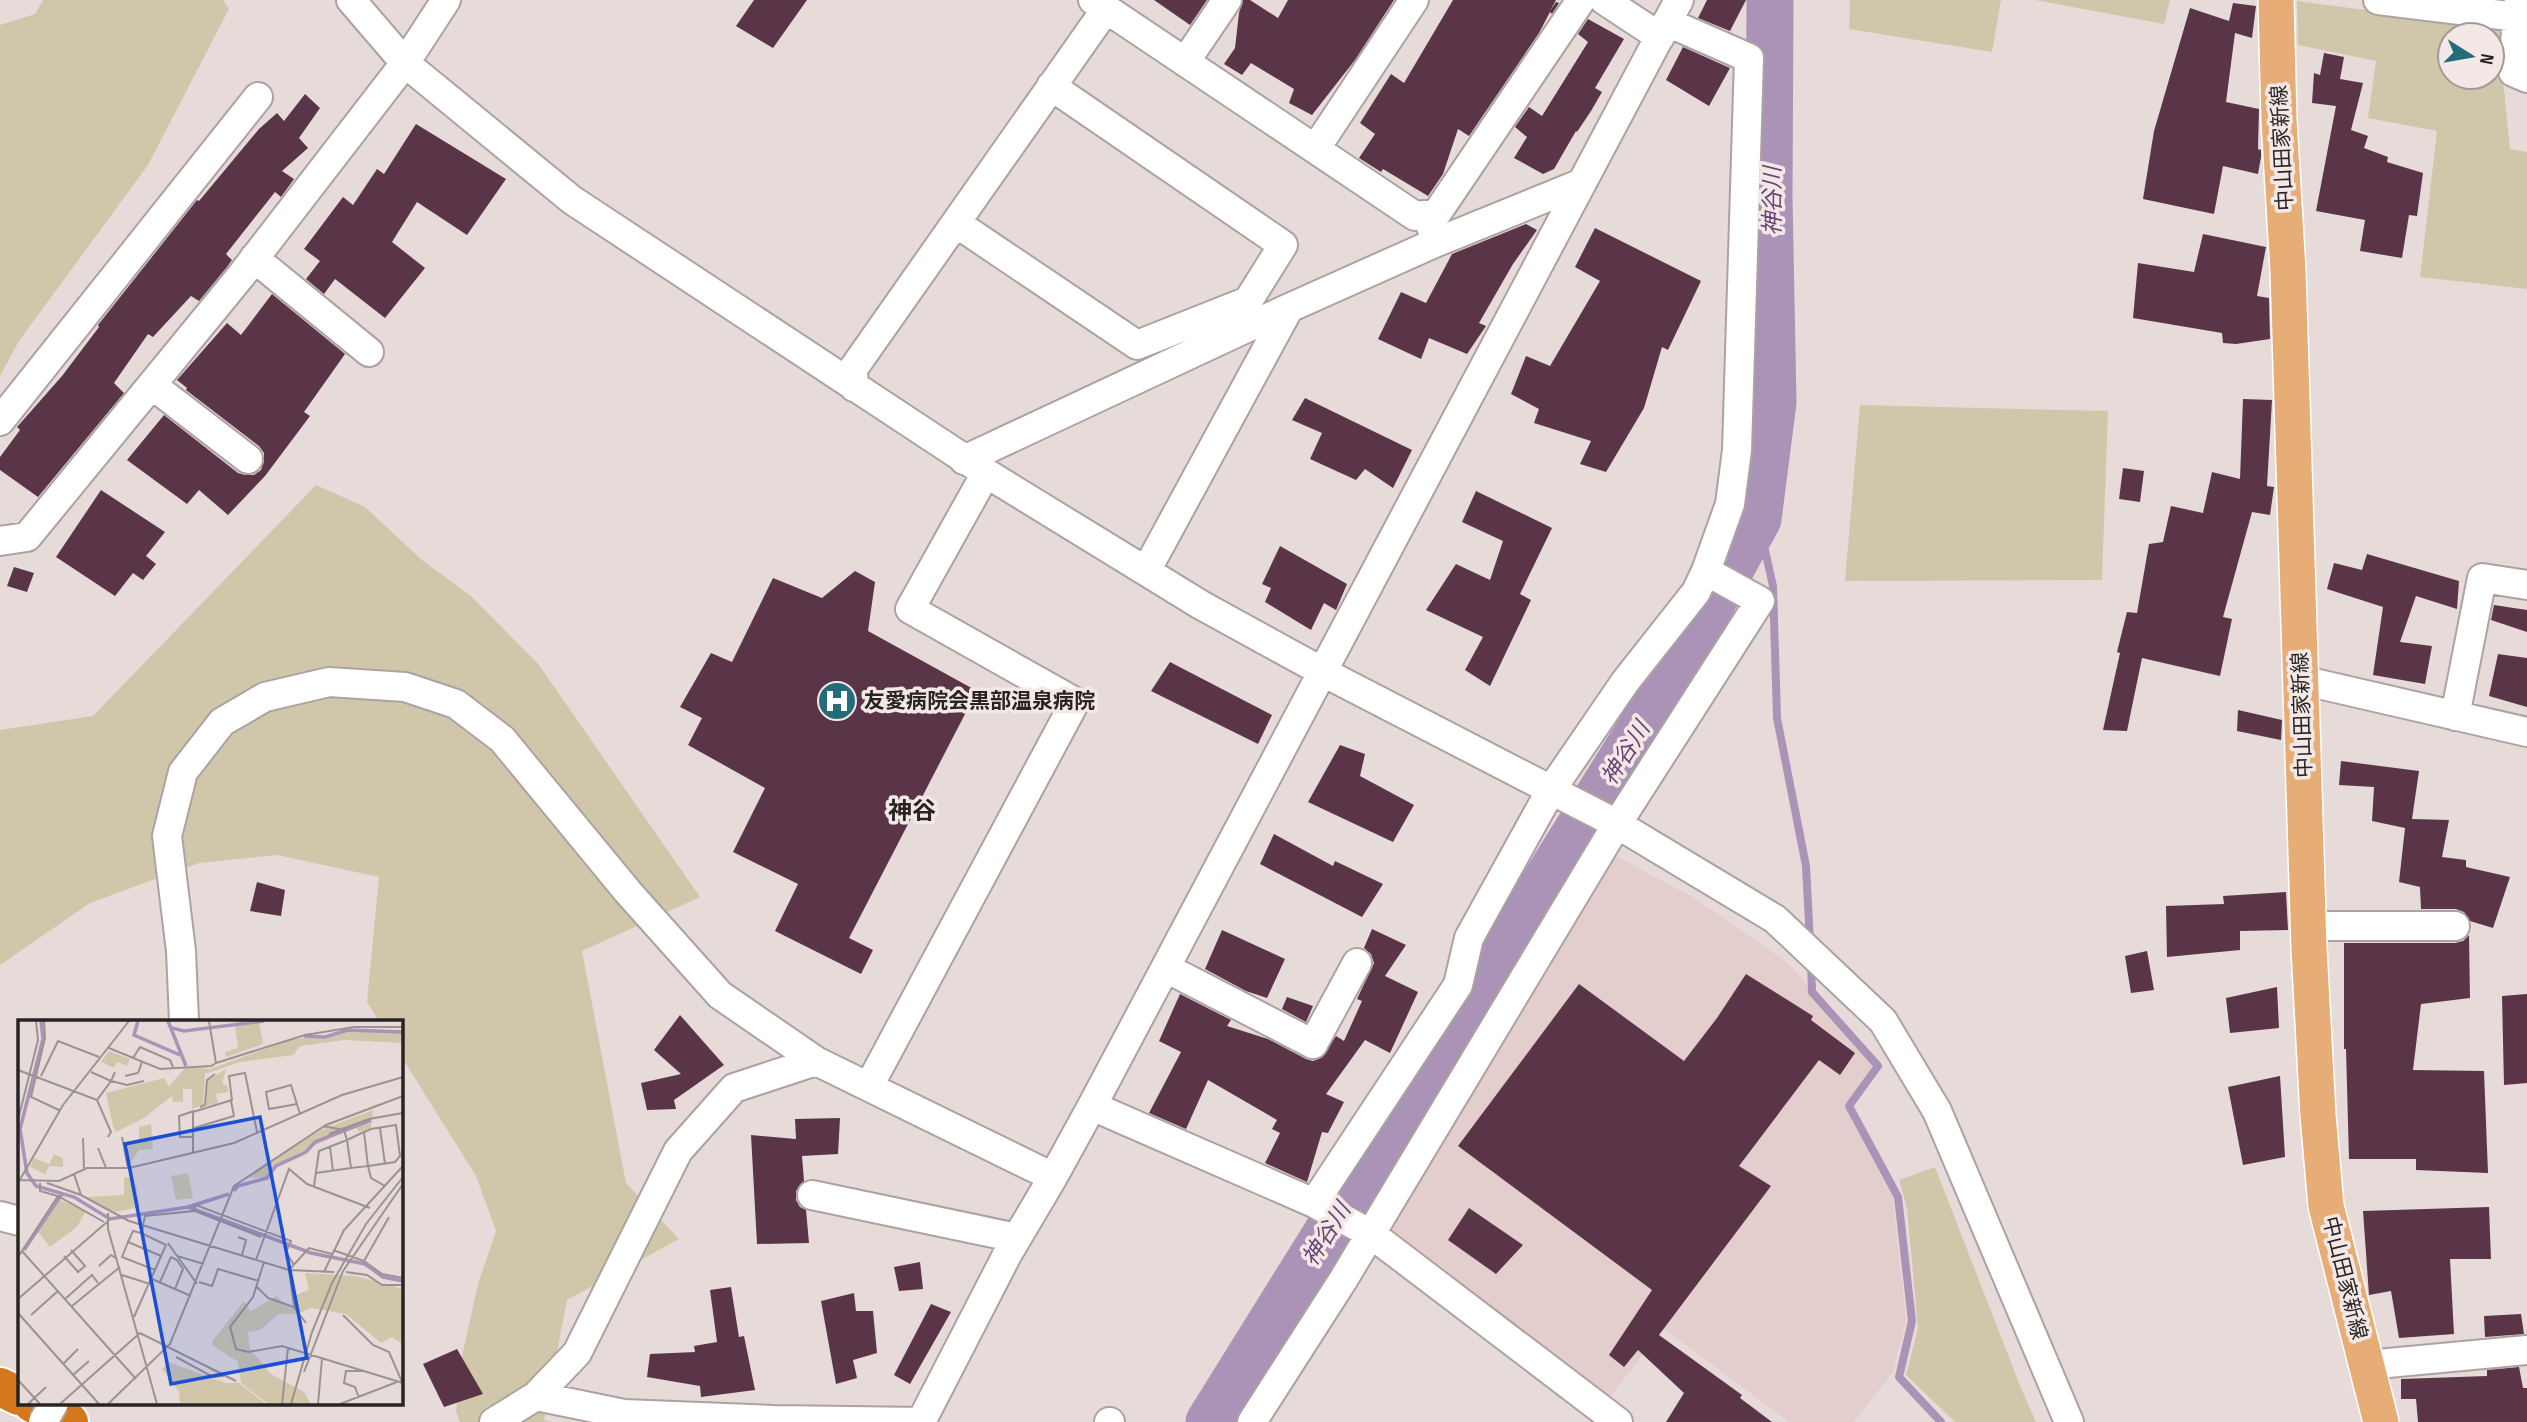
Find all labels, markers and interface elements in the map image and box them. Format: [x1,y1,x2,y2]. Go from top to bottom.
north arrow [2436,21,2506,91]
text: N [2474,52,2498,66]
street label: 中山田家新線 [2267,84,2298,212]
water label: 神谷川 [1759,164,1787,236]
street label: 中山田家新線 [2288,652,2317,778]
hospital icon: 友愛病院会黒部温泉病院 [816,680,858,722]
place label: 友愛病院会黒部温泉病院 [864,689,1095,714]
water label: 神谷川 [1596,714,1658,790]
district label: 神谷 [888,797,936,826]
inset map [18,1020,402,1404]
water label: 神谷川 [1297,1195,1359,1271]
street label: 中山田家新線 [2317,1214,2372,1342]

